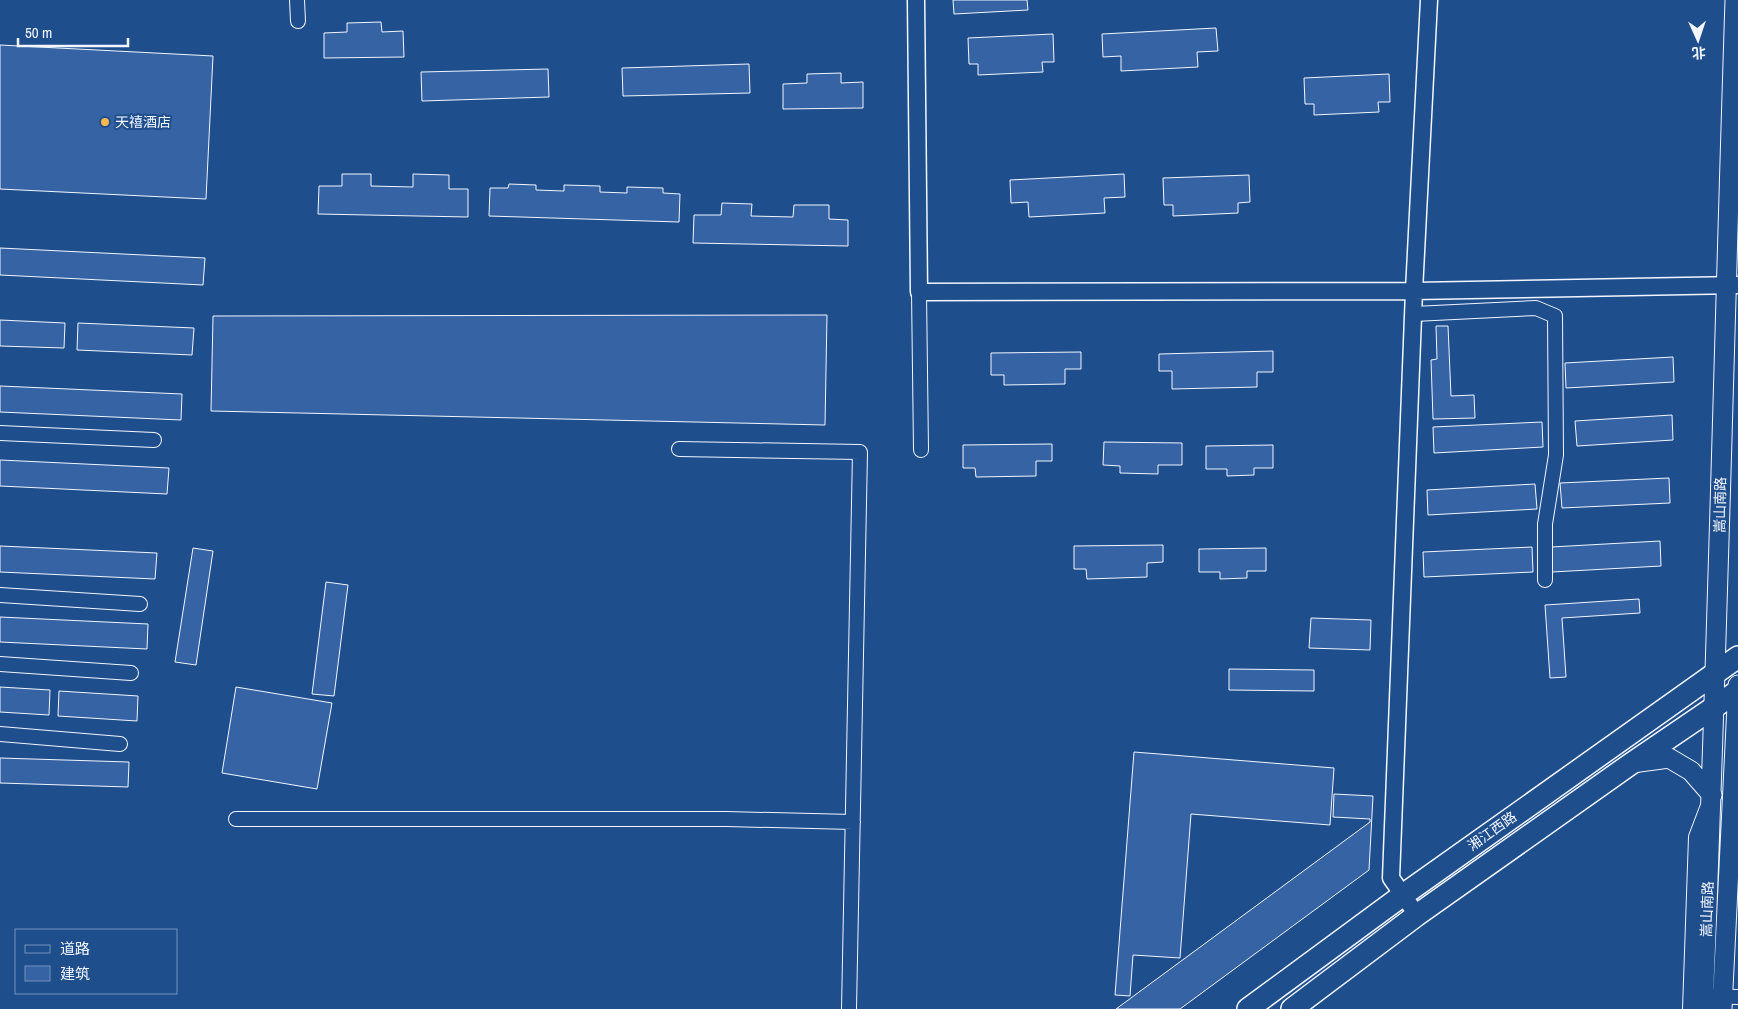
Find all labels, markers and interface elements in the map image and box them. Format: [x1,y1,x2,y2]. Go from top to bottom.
scale bar [18,15,128,47]
north arrow [1673,15,1723,65]
text: 50 m [25,22,52,43]
text: 北 [1691,44,1706,62]
place label: 天禧酒店 [115,113,171,131]
marker: 天禧酒店 [99,116,111,128]
street label: 嵩山南路 [1711,477,1729,533]
street label: 湘江西路 [1464,808,1520,854]
street label: 嵩山南路 [1697,881,1717,937]
legend [15,929,178,994]
text: 道路 [60,938,90,959]
text: 建筑 [60,963,90,984]

